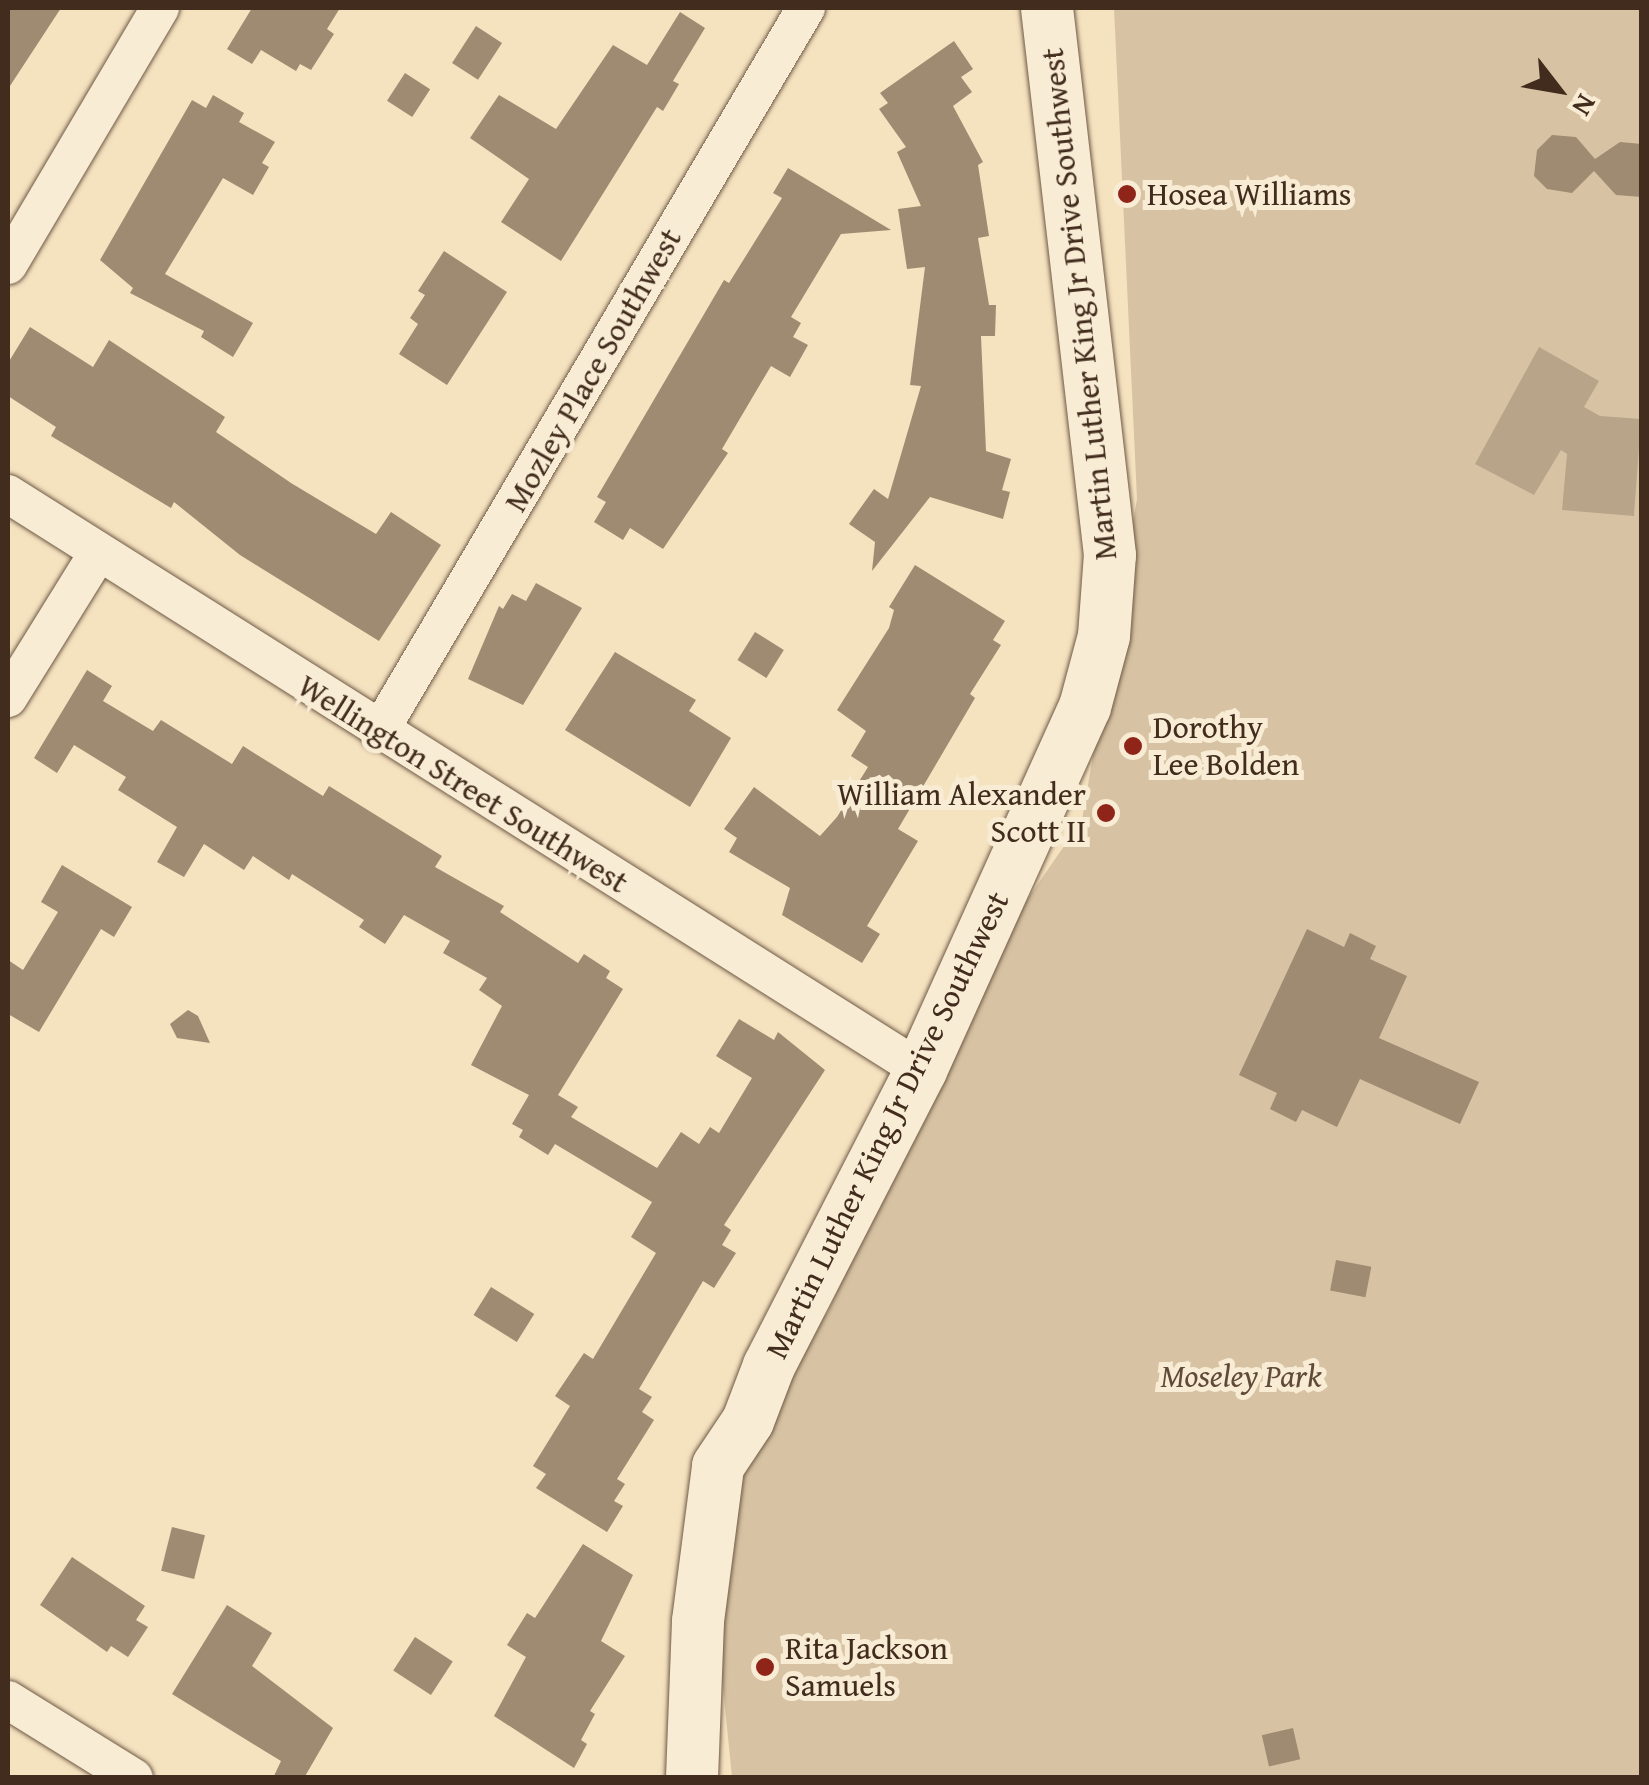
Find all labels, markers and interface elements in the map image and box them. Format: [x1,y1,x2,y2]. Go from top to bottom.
north arrow [1509,40,1609,140]
street label: Martin Luther King Jr Drive Southwest [1033,46,1125,562]
text: N [1563,87,1608,124]
place label: Hosea Williams [1147,175,1352,213]
marker: Hosea Williams [1116,183,1138,205]
street label: Mozley Place Southwest [496,222,690,518]
street label: Wellington Street Southwest [291,666,635,902]
place label: Dorothy Lee Bolden [1153,709,1299,784]
marker: Dorothy Lee Bolden [1122,735,1144,757]
place label: William Alexander Scott II [837,776,1086,851]
marker: William Alexander Scott II [1095,802,1117,824]
street label: Martin Luther King Jr Drive Southwest [757,885,1017,1365]
park label: Moseley Park [1161,1357,1321,1395]
place label: Rita Jackson Samuels [785,1630,948,1705]
marker: Rita Jackson Samuels [754,1656,776,1678]

